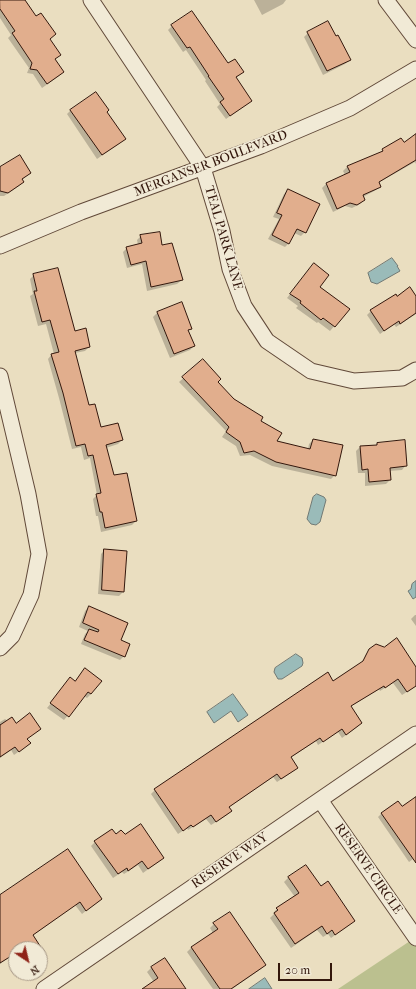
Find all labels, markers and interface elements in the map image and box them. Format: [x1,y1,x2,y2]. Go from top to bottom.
street label: MERGANSER BOULEVARD [132,127,290,201]
street label: TEAL PARK LANE [201,184,245,292]
street label: RESERVE CIRCLE [331,821,405,917]
street label: RESERVE WAY [189,830,271,892]
north arrow [8,941,48,981]
scale bar [280,955,334,981]
text: N [27,963,42,978]
text: 20 m [285,963,310,977]

